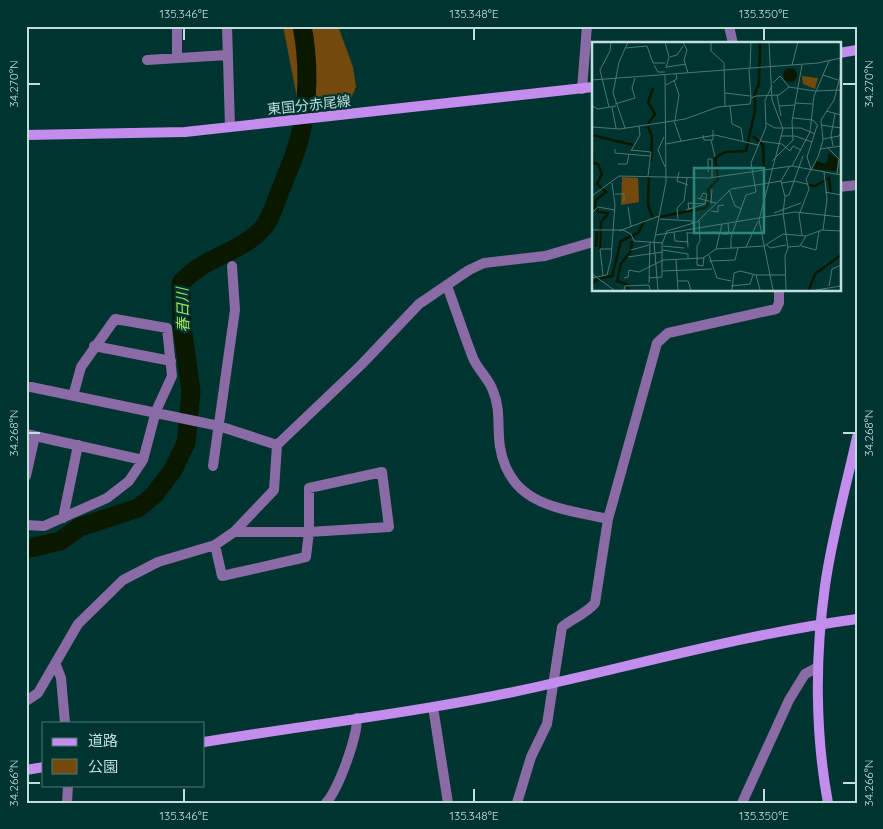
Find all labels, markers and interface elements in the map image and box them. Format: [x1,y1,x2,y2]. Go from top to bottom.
text: 135.346°E [159,6,209,21]
text: 135.348°E [449,6,499,21]
text: 135.350°E [739,6,789,21]
inset map [592,42,840,291]
text: 34.270°N [6,60,21,108]
text: 34.270°N [861,60,876,108]
street label: 東国分赤尾線 [266,92,352,118]
water label: 春日川 [173,285,192,333]
text: 34.268°N [6,409,21,457]
text: 34.268°N [861,409,876,457]
legend [42,722,205,786]
text: 道路 [88,731,118,750]
text: 公園 [88,757,118,776]
text: 34.266°N [6,759,21,807]
text: 34.266°N [861,759,876,807]
text: 135.346°E [159,808,209,823]
text: 135.348°E [449,808,499,823]
text: 135.350°E [739,808,789,823]

